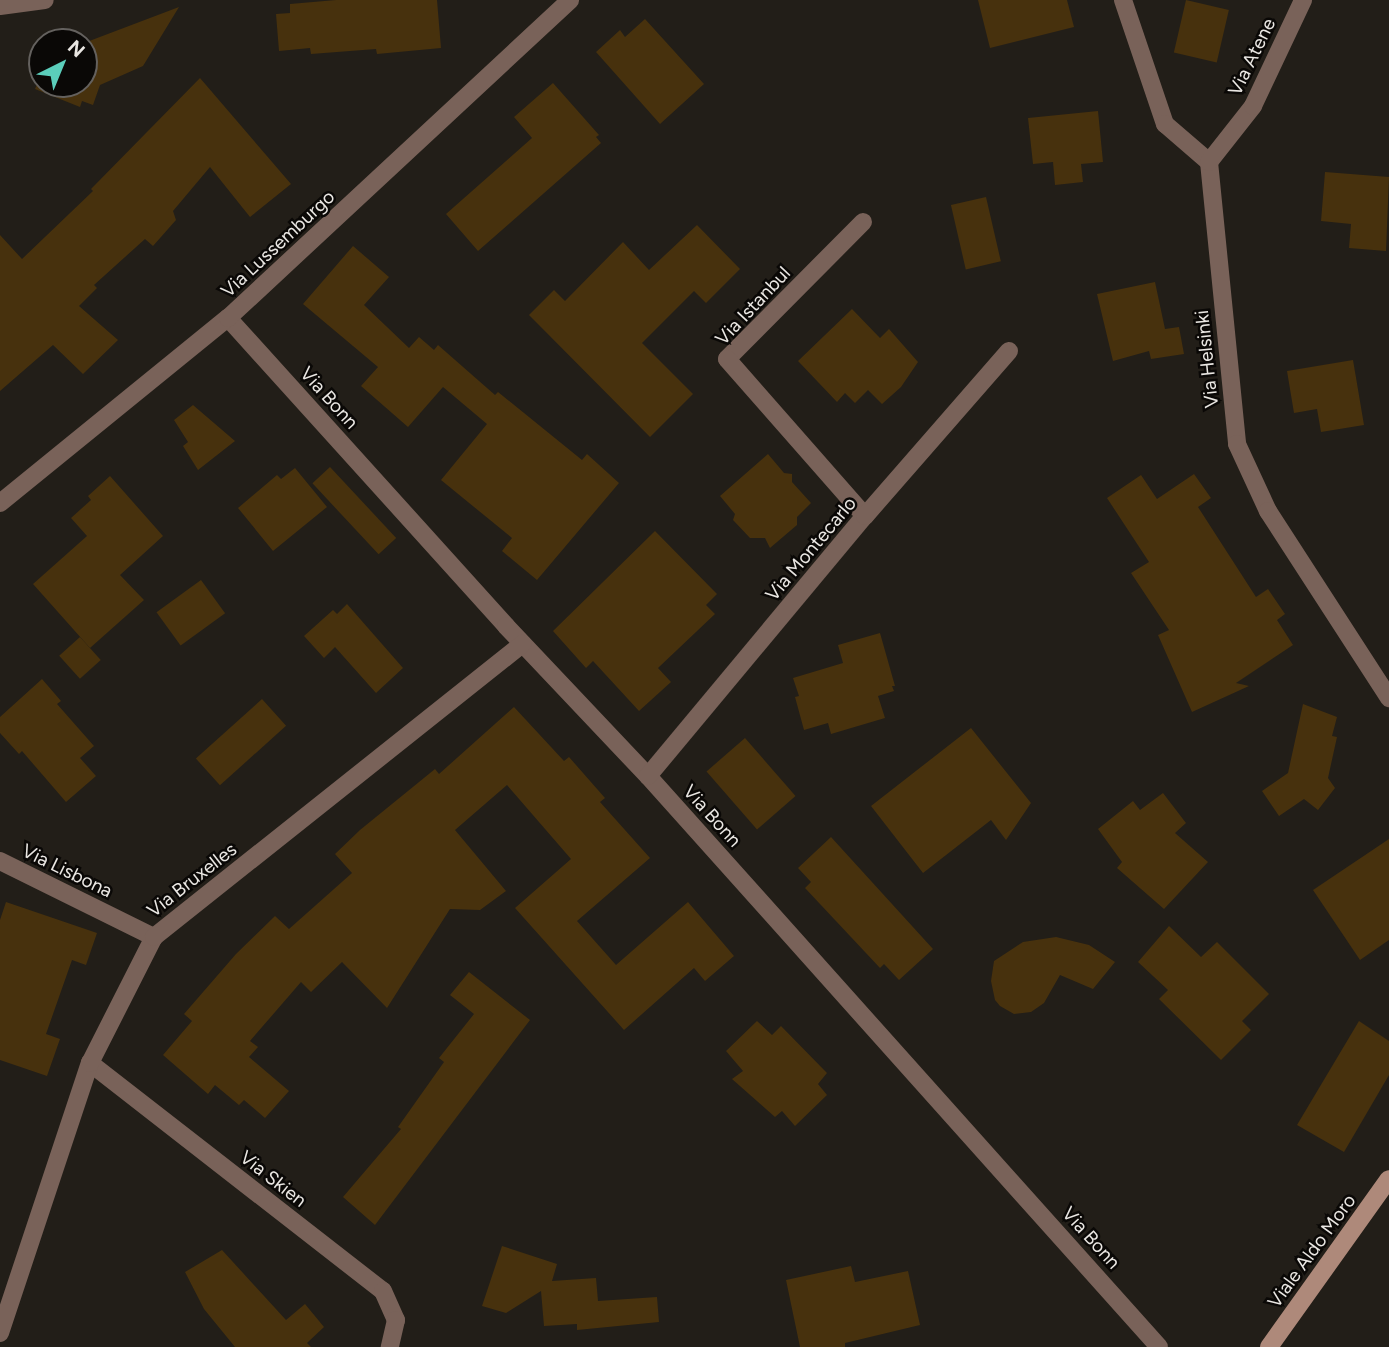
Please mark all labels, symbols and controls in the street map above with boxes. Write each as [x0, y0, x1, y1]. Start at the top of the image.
street label: Via Atene [1223, 15, 1281, 99]
north arrow [28, 28, 98, 98]
text: N [63, 35, 90, 62]
street label: Via Lussemburgo [216, 186, 340, 302]
street label: Via Istanbul [711, 262, 795, 350]
street label: Via Helsinki [1191, 309, 1223, 409]
street label: Via Bonn [295, 362, 363, 434]
street label: Via Montecarlo [761, 492, 861, 606]
street label: Via Bonn [678, 780, 746, 852]
street label: Via Bruxelles [143, 838, 241, 922]
street label: Via Lisbona [18, 839, 116, 903]
street label: Via Skien [235, 1146, 311, 1212]
street label: Viale Aldo Moro [1263, 1190, 1361, 1312]
street label: Via Bonn [1057, 1202, 1125, 1274]

